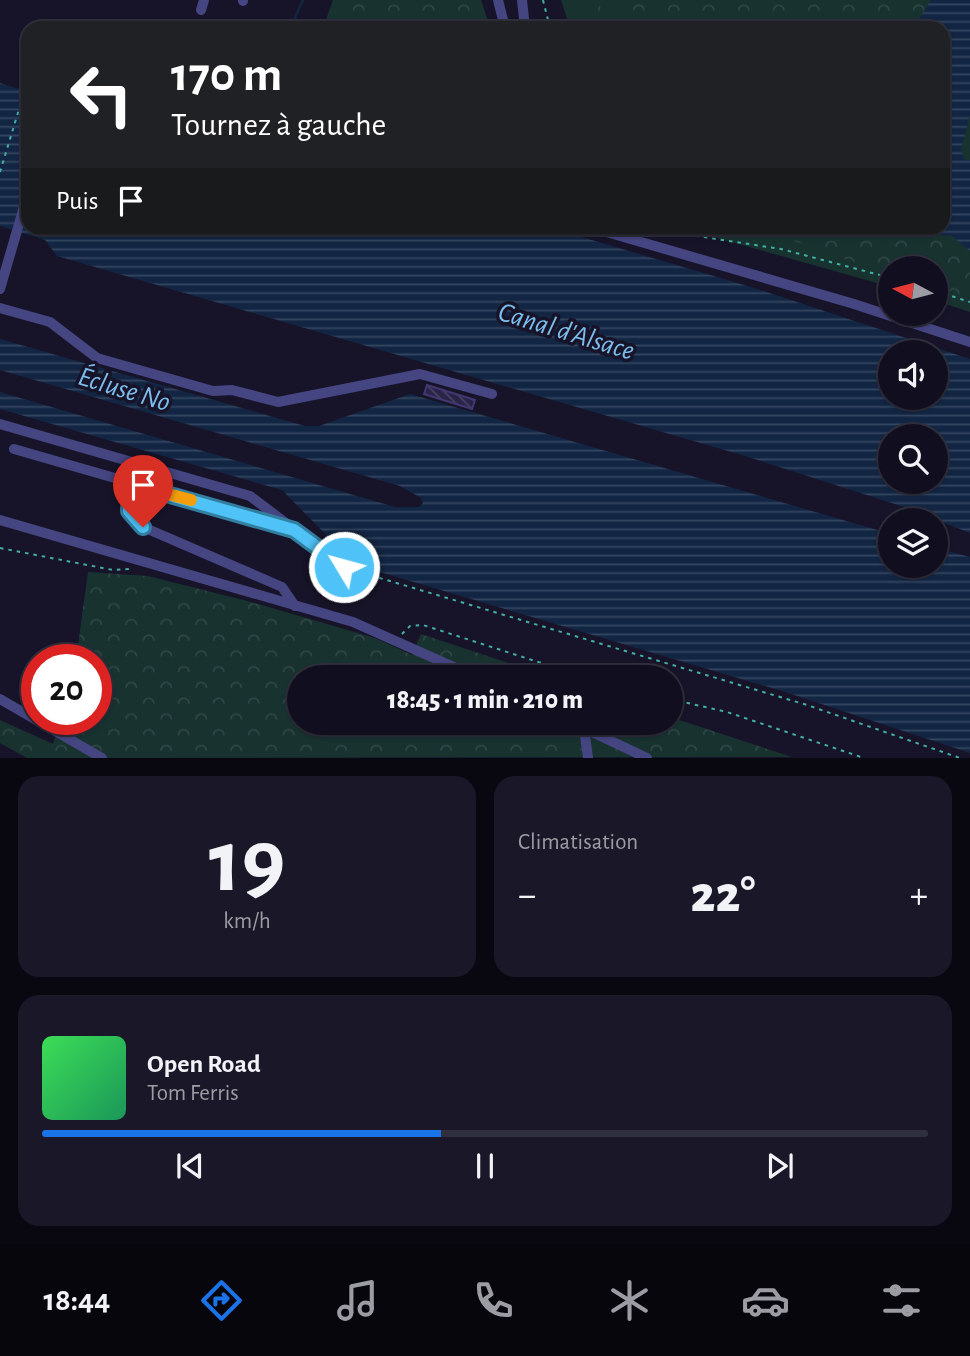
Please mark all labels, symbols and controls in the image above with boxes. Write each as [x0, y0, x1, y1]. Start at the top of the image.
icon: left [56, 49, 147, 140]
text: 170 m [171, 51, 282, 100]
text: Tournez à gauche [171, 109, 386, 141]
icon: arrive [112, 182, 150, 220]
text: Puis [56, 188, 98, 214]
north arrow [878, 256, 948, 326]
map controls [878, 256, 948, 578]
water label: Canal d'Alsace [495, 298, 637, 366]
button: sound [878, 340, 948, 410]
water label: Écluse No [75, 360, 174, 417]
button: search [878, 424, 948, 494]
pin [113, 455, 173, 527]
icon: arrive [124, 466, 162, 504]
button: layers [878, 508, 948, 578]
position arrow [307, 530, 381, 604]
speed limit sign: 20 [21, 644, 112, 735]
text: 18:45 · 1 min · 210 m [387, 687, 583, 713]
text: 19 [209, 817, 285, 908]
text: Climatisation [518, 831, 638, 854]
text: 22° [690, 869, 756, 921]
text: − [518, 877, 536, 915]
text: + [910, 877, 928, 915]
text: km/h [223, 910, 271, 933]
text: Open Road [147, 1051, 261, 1077]
text: Tom Ferris [147, 1082, 239, 1105]
icon: previous [171, 1147, 209, 1185]
icon: pause [466, 1147, 504, 1185]
icon: next [761, 1147, 799, 1185]
icon: directions [197, 1276, 246, 1325]
icon: music [333, 1276, 382, 1325]
icon: phone [469, 1276, 518, 1325]
icon: climate [605, 1276, 654, 1325]
icon: car [741, 1276, 790, 1325]
icon: filters [877, 1276, 926, 1325]
text: 18:44 [44, 1284, 110, 1316]

